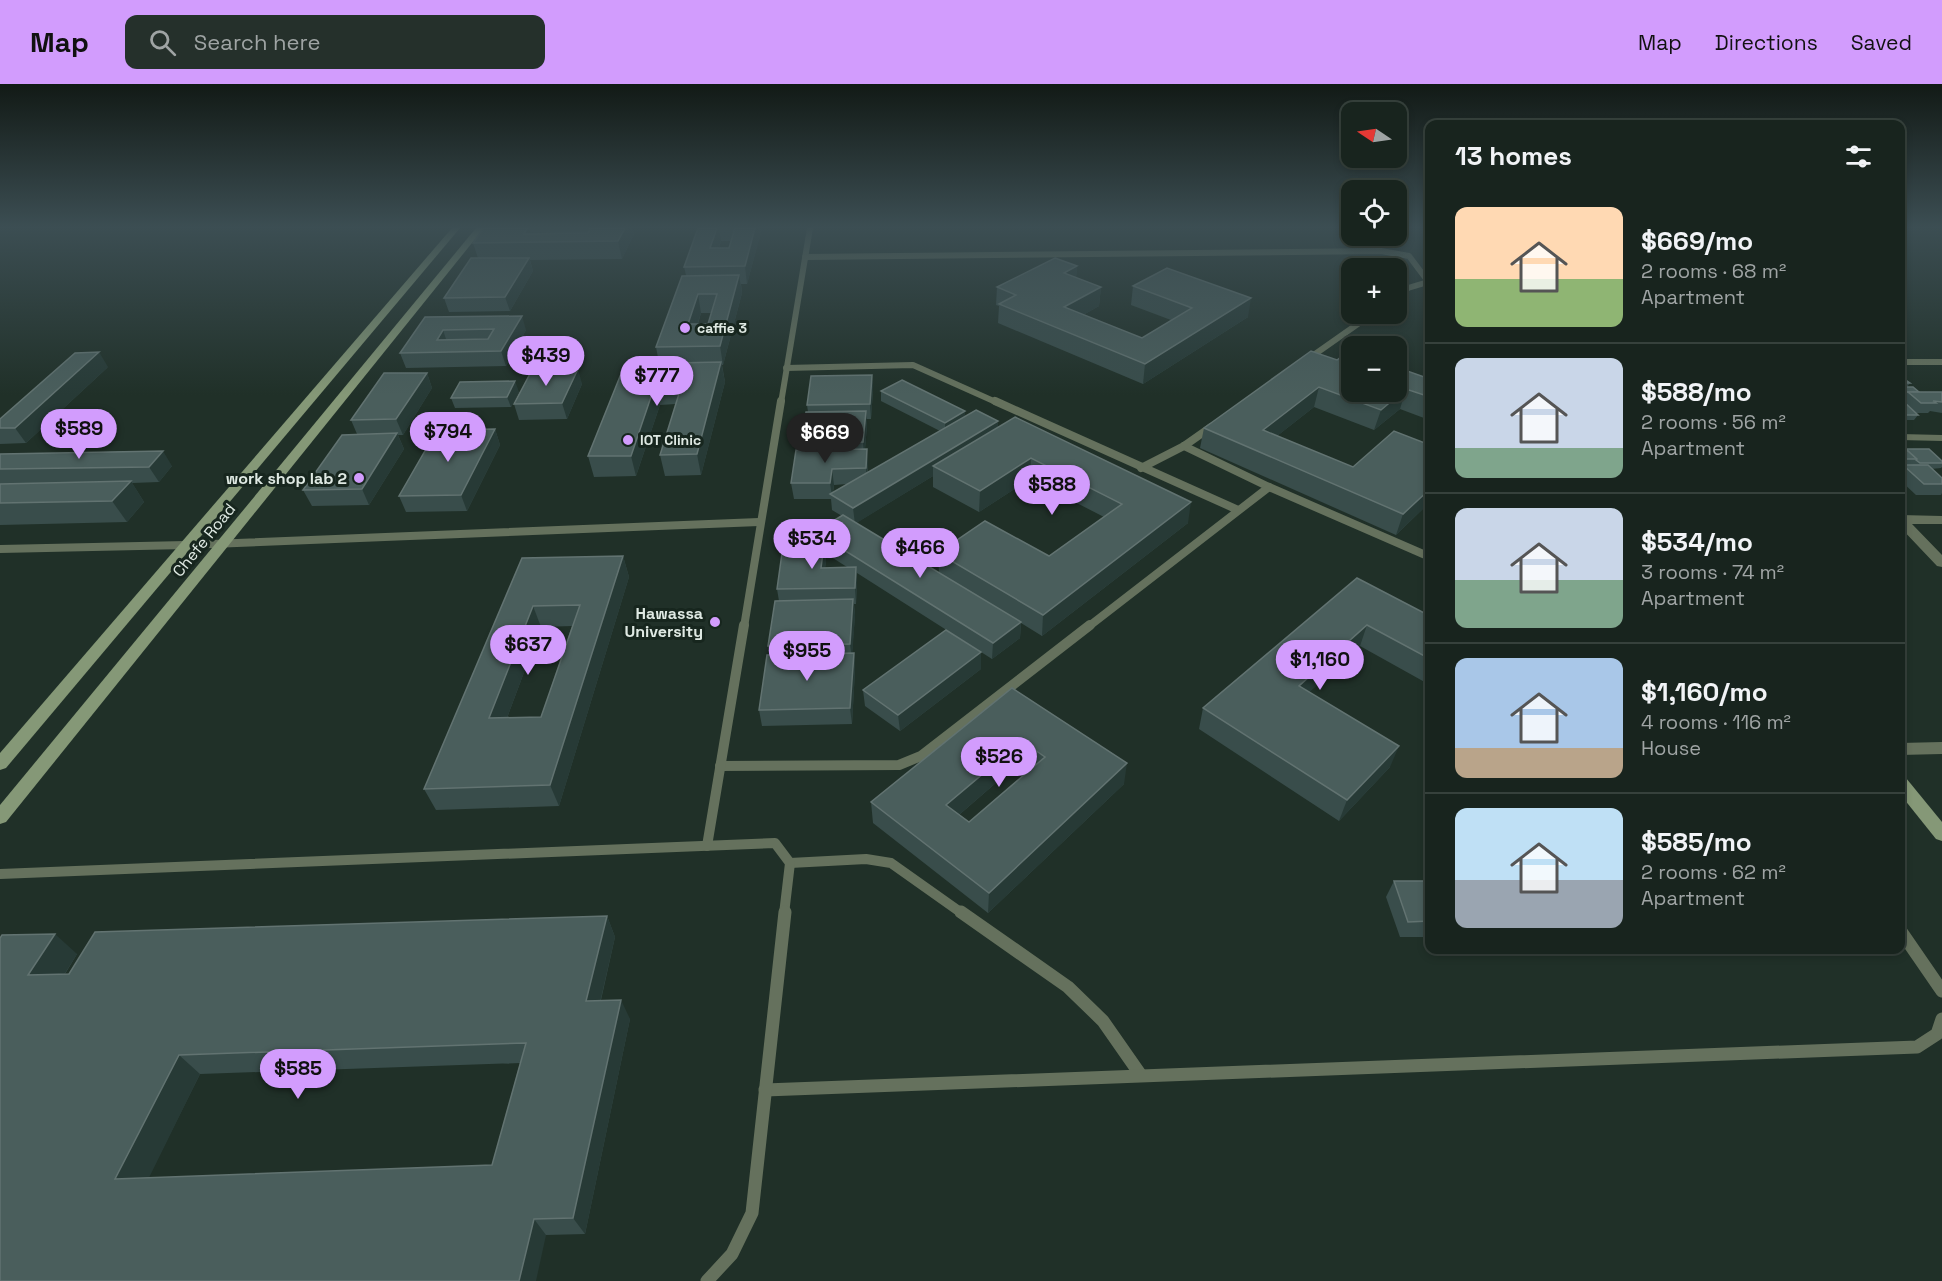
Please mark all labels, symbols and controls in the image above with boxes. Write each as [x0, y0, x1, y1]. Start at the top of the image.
search box [125, 15, 545, 69]
text: Map [30, 24, 89, 60]
icon: search [146, 26, 179, 59]
text: Search here [194, 28, 321, 56]
text: Map [1638, 29, 1682, 56]
text: Directions [1715, 29, 1818, 56]
text: Saved [1851, 29, 1912, 56]
north arrow [1341, 102, 1407, 168]
map controls [1341, 102, 1407, 402]
text: 13 homes [1455, 139, 1572, 173]
icon: filters [1842, 140, 1875, 173]
button: locate [1341, 180, 1407, 246]
text: $669/mo [1641, 224, 1753, 258]
icon: home [1503, 231, 1575, 303]
button: + [1341, 258, 1407, 324]
text: 2 rooms · 68 m² [1641, 258, 1786, 284]
text: Apartment [1641, 284, 1745, 310]
place label: caffie 3 [697, 319, 747, 337]
marker: caffie 3 [678, 321, 692, 335]
pin: $439 [510, 336, 582, 387]
button: − [1341, 336, 1407, 402]
text: $439 [521, 342, 571, 368]
pin: $777 [621, 356, 693, 407]
text: $777 [634, 362, 680, 388]
text: $588/mo [1641, 375, 1752, 409]
icon: home [1503, 382, 1575, 454]
pin: $589 [43, 409, 115, 460]
text: 2 rooms · 56 m² [1641, 409, 1786, 435]
pin: $794 [412, 412, 484, 463]
pin: $669 [789, 413, 861, 464]
text: $589 [55, 415, 103, 441]
text: $794 [424, 418, 472, 444]
text: $669 [800, 419, 850, 445]
place label: IOT Clinic [640, 431, 701, 449]
marker: IOT Clinic [621, 433, 635, 447]
text: Apartment [1641, 435, 1745, 461]
pin: $588 [1016, 465, 1088, 516]
place label: work shop lab 2 [226, 468, 347, 489]
marker: work shop lab 2 [352, 471, 366, 485]
text: $588 [1028, 471, 1076, 497]
street label: Chefe Road [168, 499, 240, 581]
pin: $534 [776, 519, 848, 570]
text: $534 [788, 525, 837, 551]
text: $534/mo [1641, 525, 1753, 559]
pin: $466 [884, 528, 956, 579]
icon: home [1503, 532, 1575, 604]
text: $466 [895, 534, 945, 560]
text: 3 rooms · 74 m² [1641, 559, 1784, 585]
text: Apartment [1641, 585, 1745, 611]
place label: Hawassa University [624, 603, 703, 642]
marker: Hawassa University [708, 615, 722, 629]
pin: $637 [492, 625, 564, 676]
text: $637 [504, 631, 552, 657]
pin: $955 [771, 631, 843, 682]
text: $955 [783, 637, 831, 663]
pin: $1,160 [1271, 640, 1369, 691]
text: $1,160 [1290, 646, 1350, 672]
text: $1,160/mo [1641, 675, 1768, 709]
icon: home [1503, 682, 1575, 754]
text: 4 rooms · 116 m² [1641, 709, 1791, 735]
text: House [1641, 735, 1701, 761]
pin: $526 [963, 737, 1035, 788]
text: $526 [975, 743, 1023, 769]
text: $585/mo [1641, 825, 1752, 859]
icon: home [1503, 832, 1575, 904]
text: 2 rooms · 62 m² [1641, 859, 1786, 885]
text: Apartment [1641, 885, 1745, 911]
pin: $585 [262, 1049, 334, 1100]
text: $585 [274, 1055, 322, 1081]

